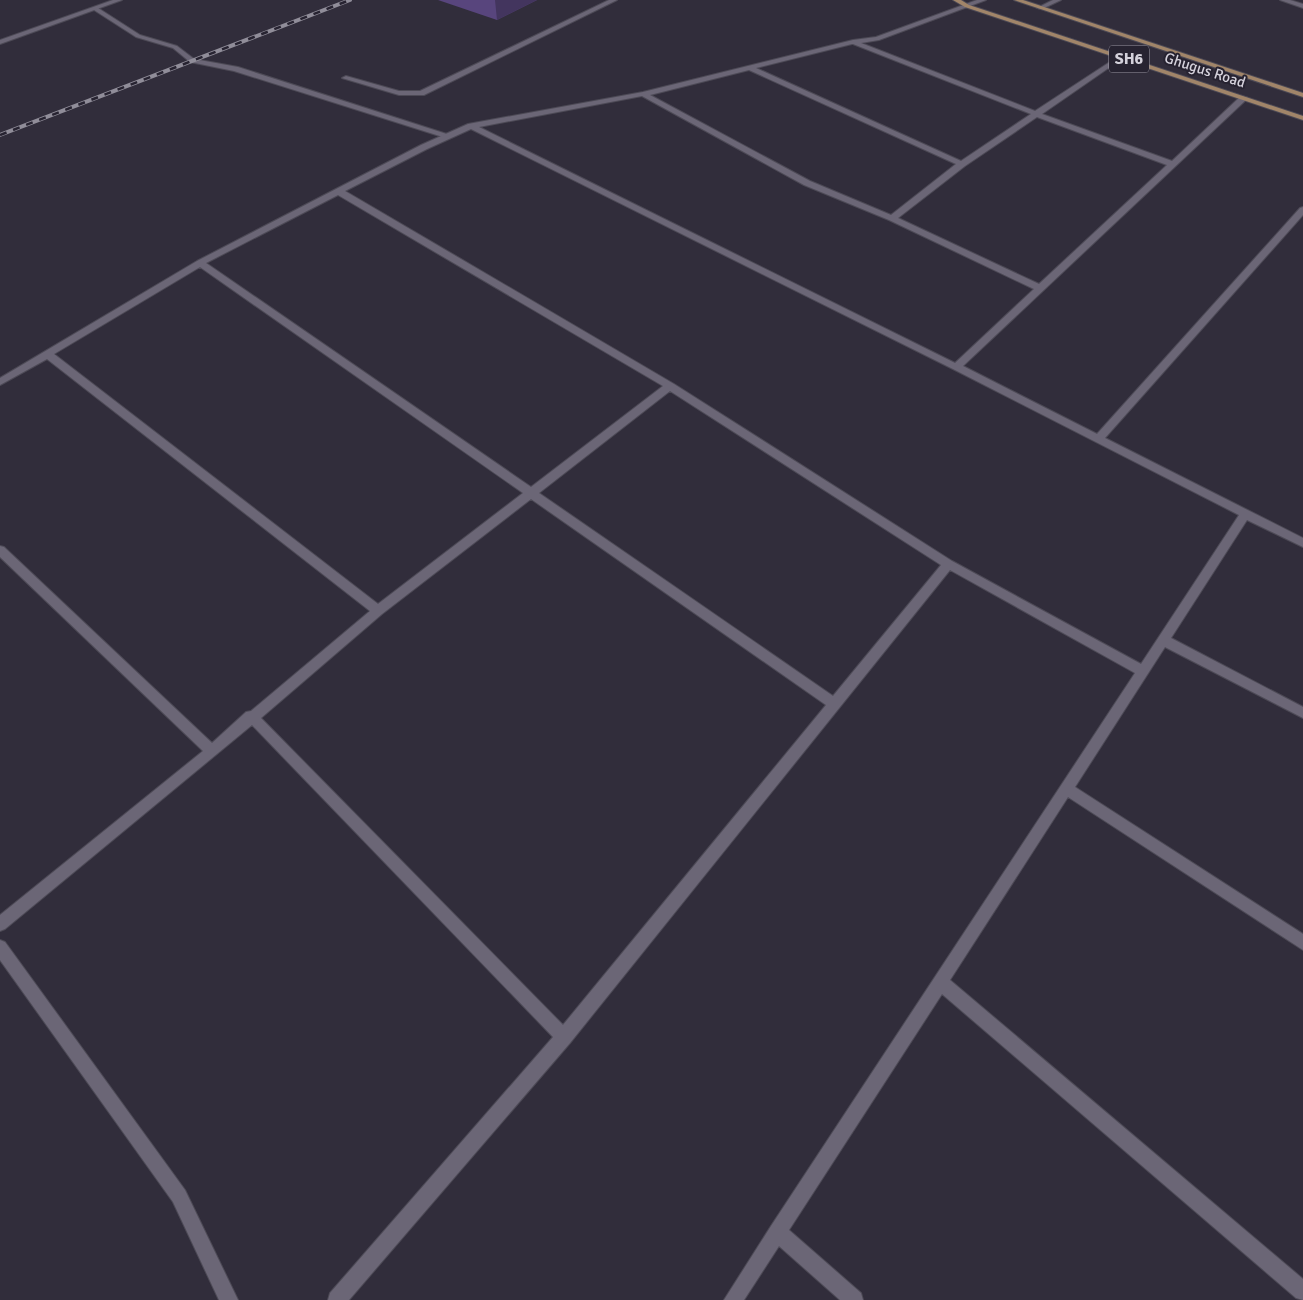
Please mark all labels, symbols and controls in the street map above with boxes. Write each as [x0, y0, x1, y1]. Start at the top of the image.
road number: SH6 [1109, 46, 1149, 72]
street label: Ghugus Road [1162, 48, 1248, 92]

